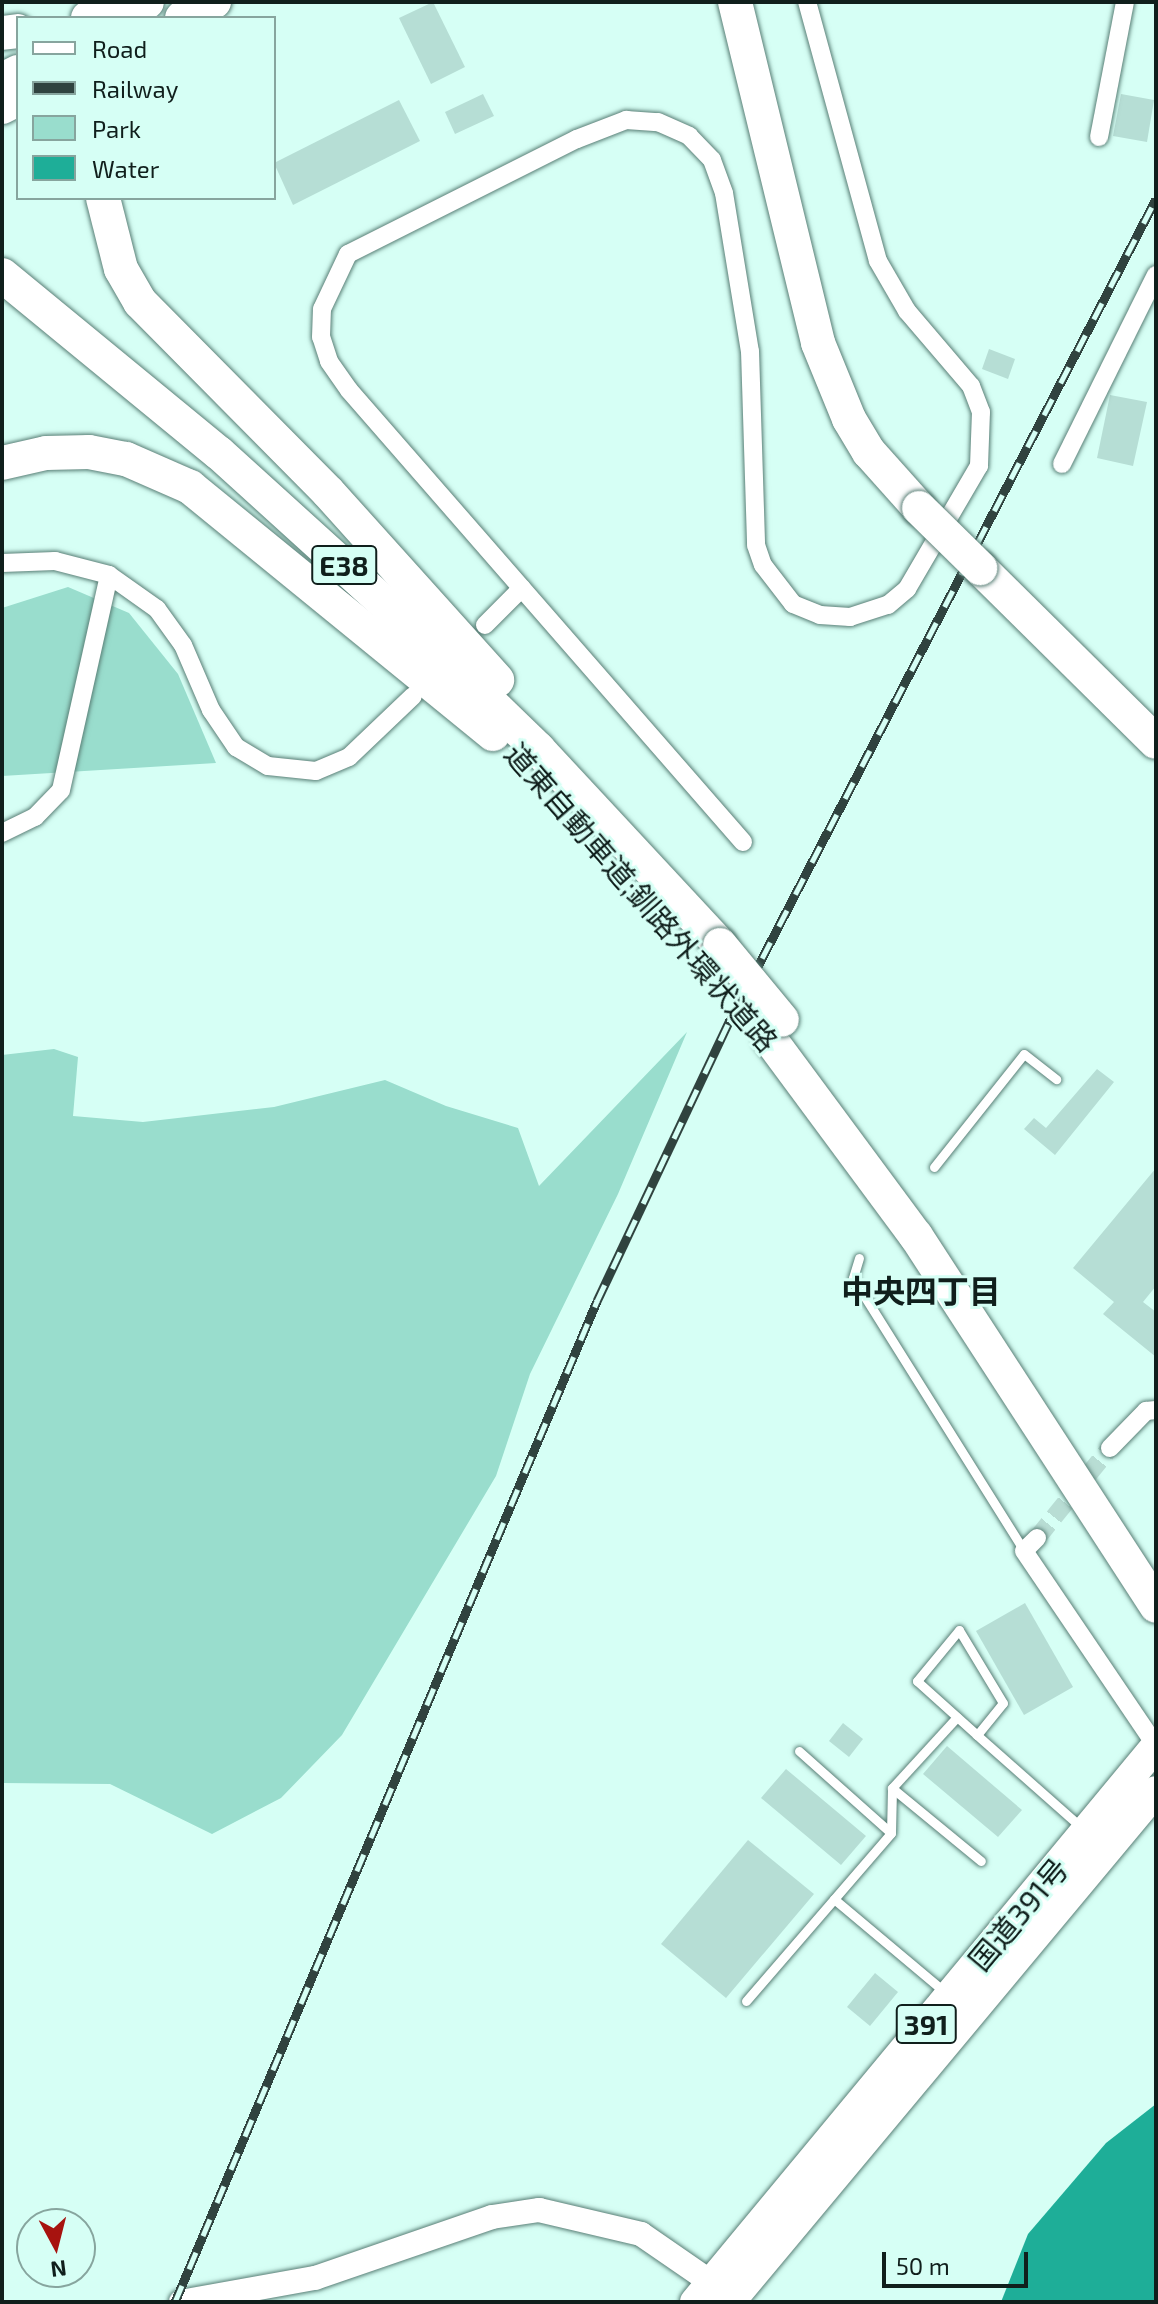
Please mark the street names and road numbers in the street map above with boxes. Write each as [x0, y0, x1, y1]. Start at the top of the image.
road number: E38 [310, 541, 378, 589]
street label: 道東自動車道;釧路外環状道路 [498, 735, 786, 1059]
street label: 国道391号 [961, 1850, 1075, 1978]
road number: 391 [894, 2000, 958, 2048]

